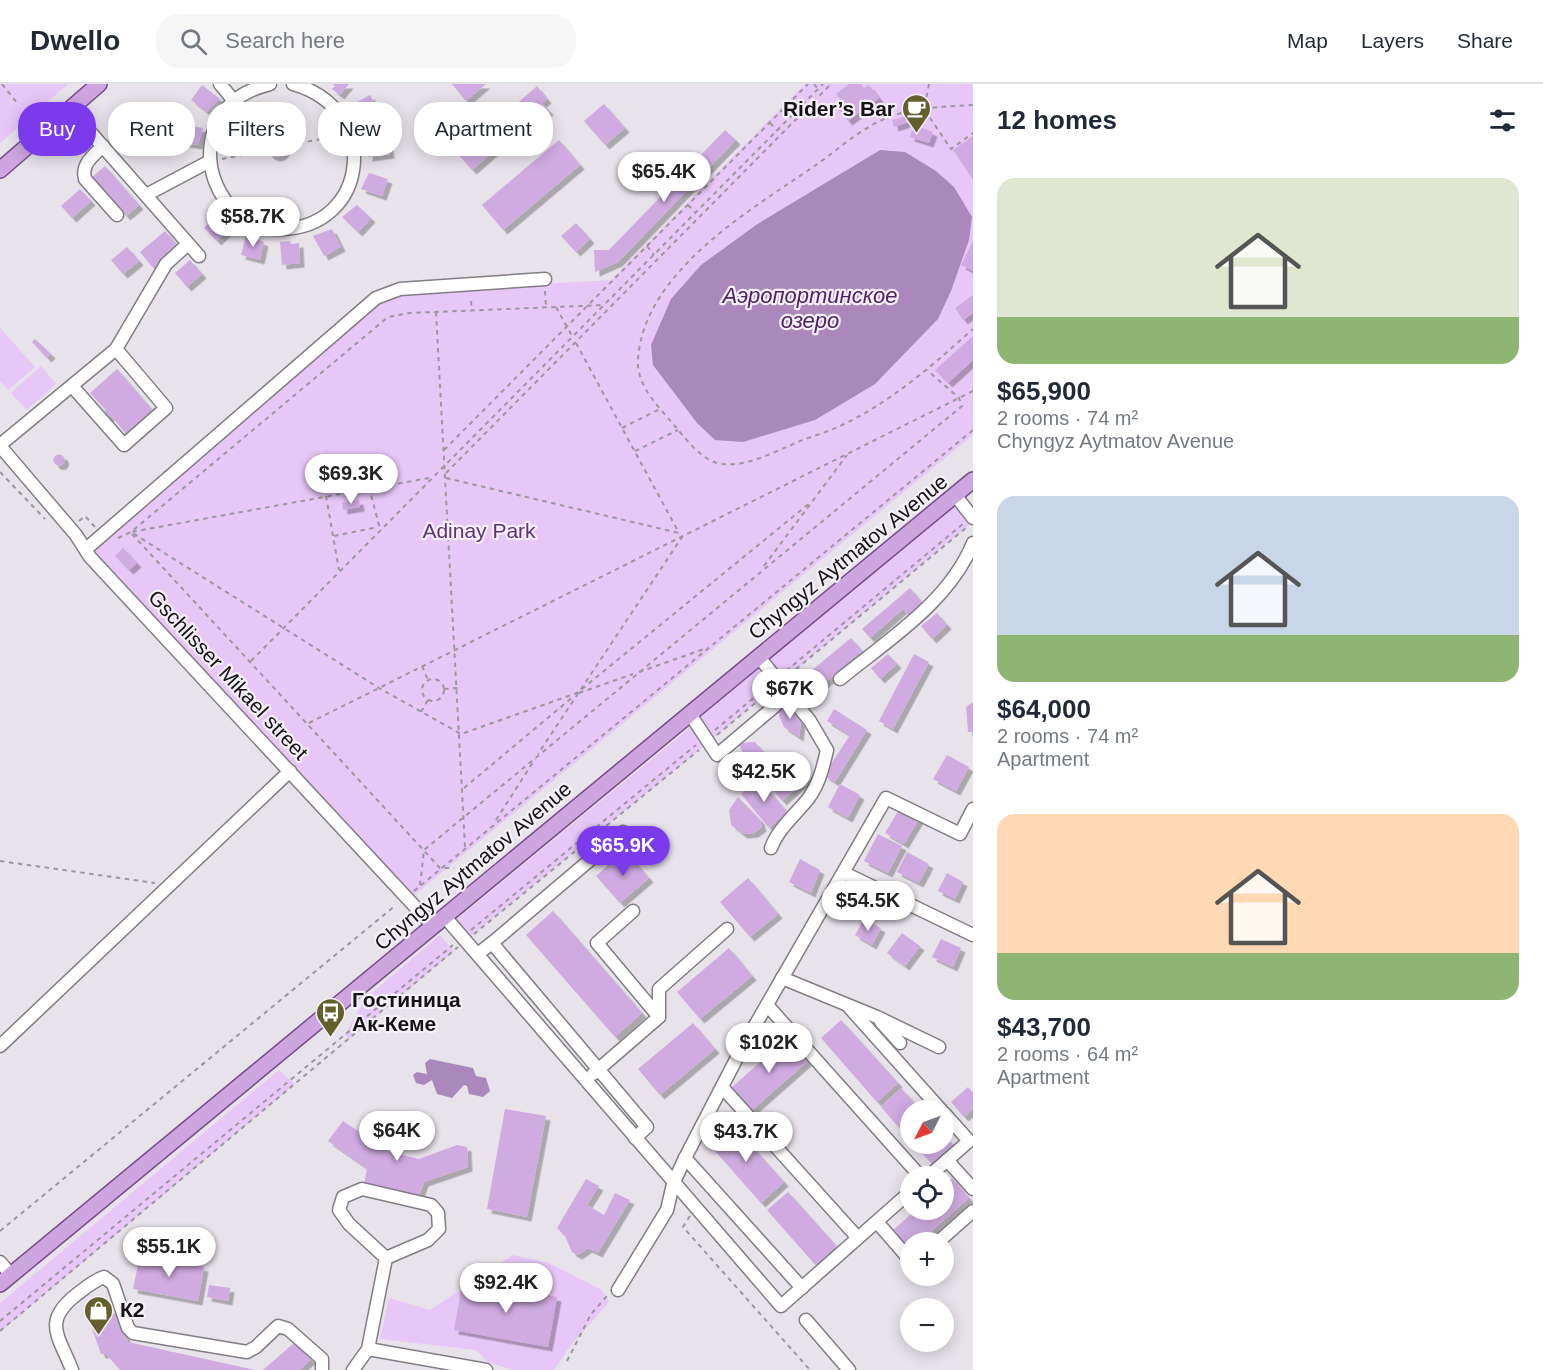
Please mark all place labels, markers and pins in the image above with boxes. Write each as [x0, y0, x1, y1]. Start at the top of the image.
cafe icon: Rider’s Bar [900, 93, 932, 135]
place label: Rider’s Bar [783, 97, 895, 120]
pin: $65.4K [615, 152, 713, 203]
pin: $58.7K [204, 197, 302, 248]
pin: $69.3K [302, 454, 400, 505]
pin: $67K [754, 669, 826, 720]
pin: $42.5K [715, 752, 813, 803]
pin: $65.9K [574, 826, 672, 877]
pin: $54.5K [819, 881, 917, 932]
place label: Гостиница Ак-Кеме [352, 988, 461, 1035]
bus stop icon: Гостиница Ак-Кеме [315, 996, 347, 1038]
pin: $102K [727, 1023, 811, 1074]
pin: $64K [361, 1111, 433, 1162]
pin: $43.7K [697, 1112, 795, 1163]
pin: $55.1K [120, 1227, 218, 1278]
pin: $92.4K [457, 1263, 555, 1314]
shop icon: К2 [83, 1294, 115, 1336]
place label: К2 [120, 1298, 145, 1321]

